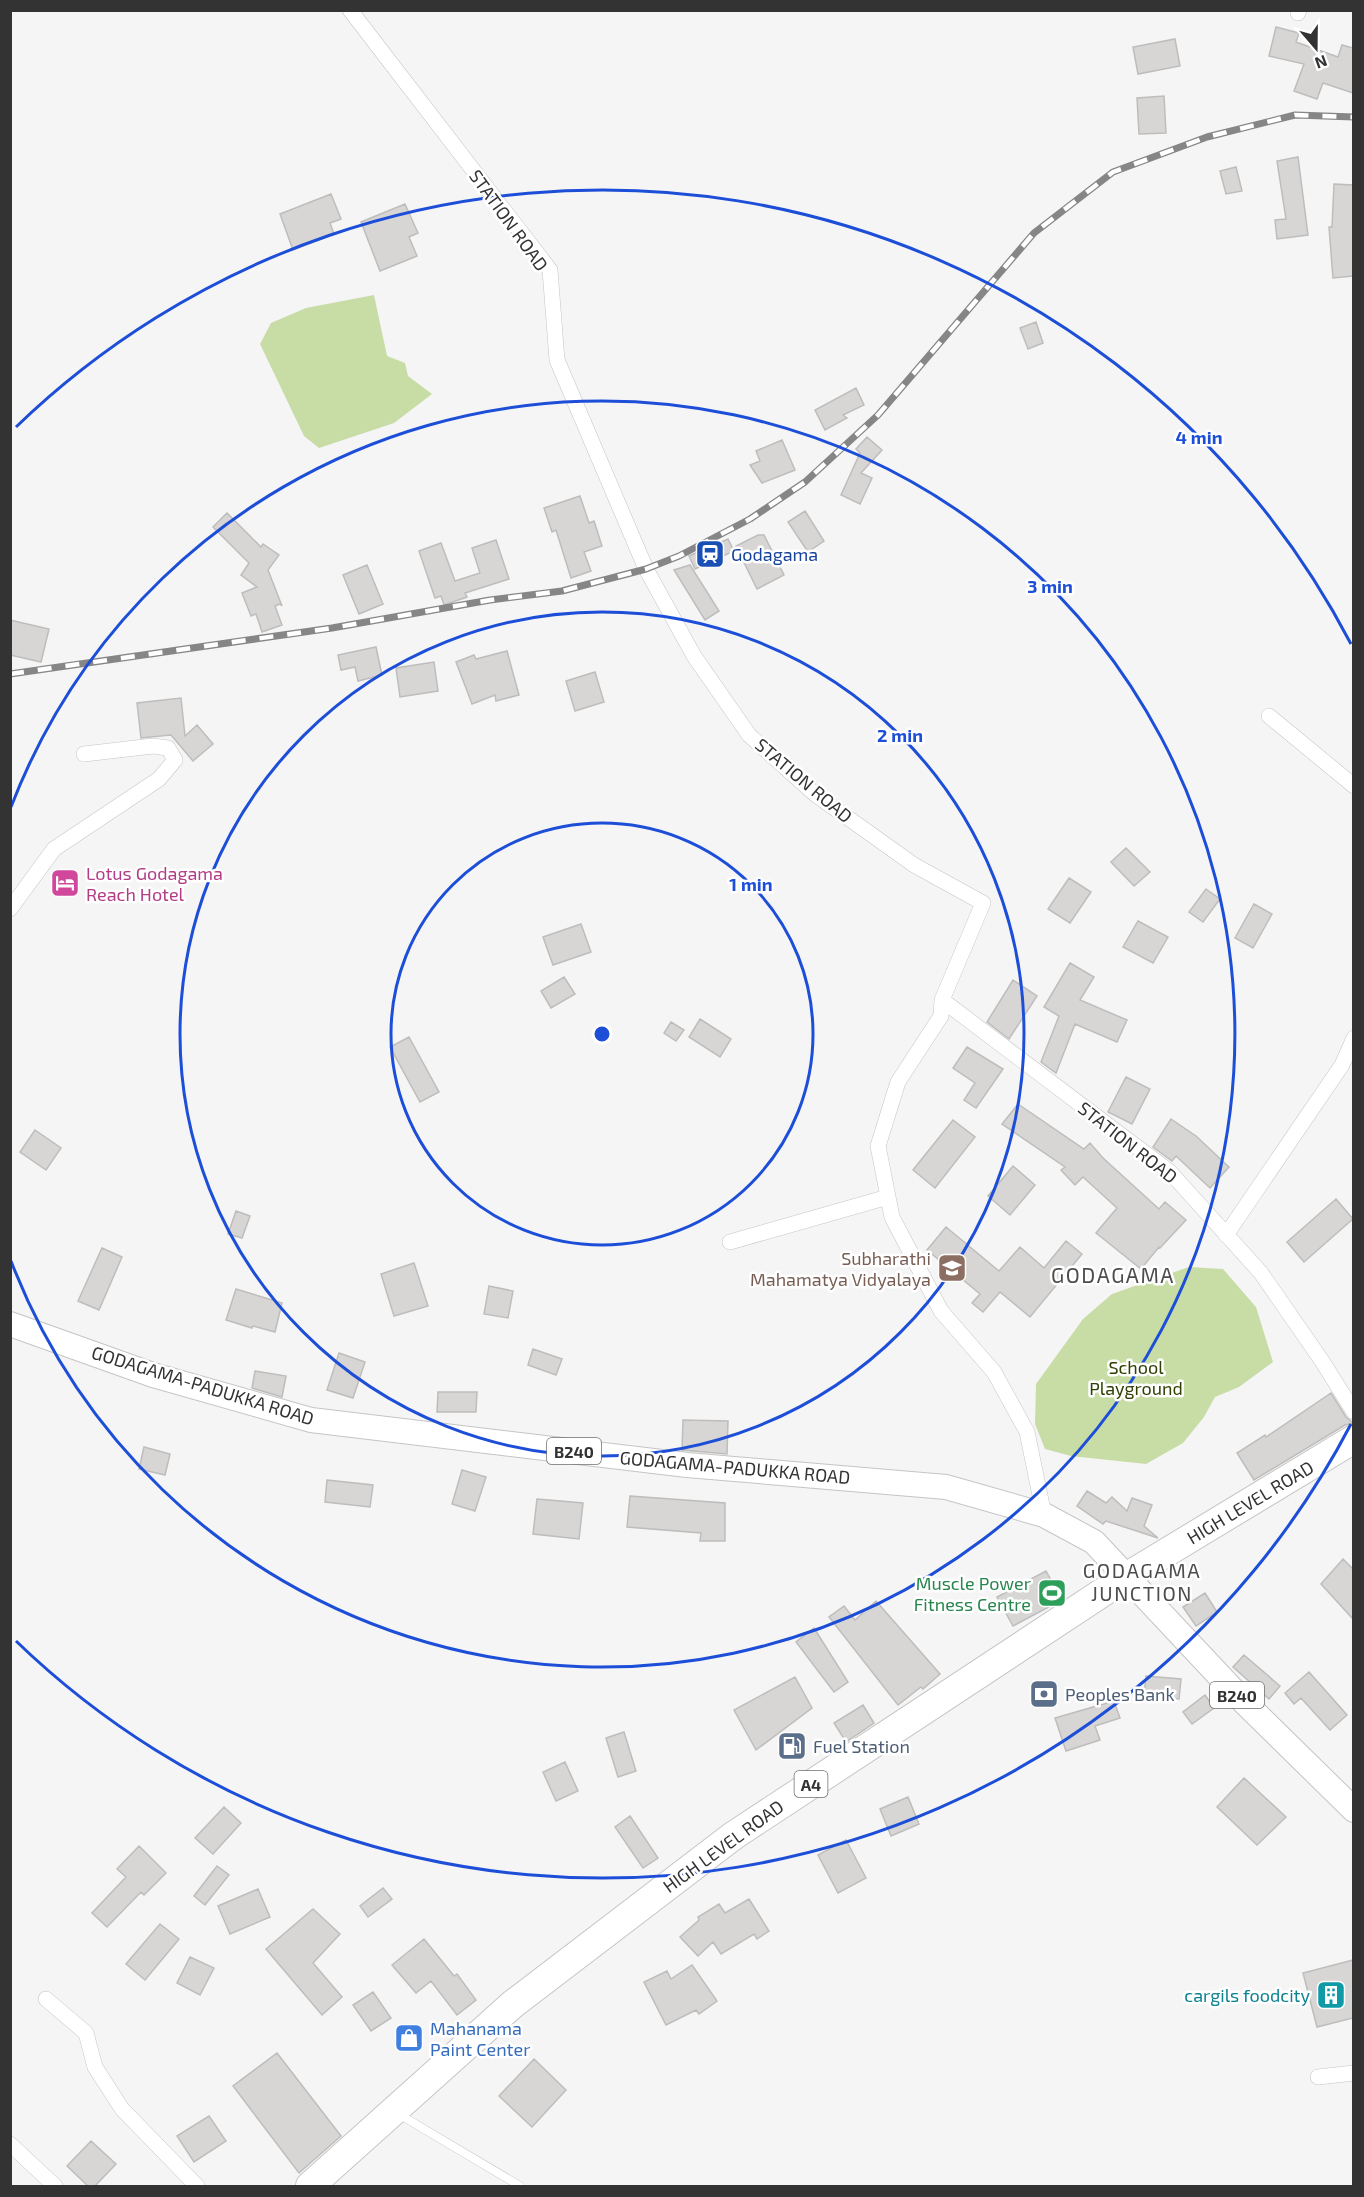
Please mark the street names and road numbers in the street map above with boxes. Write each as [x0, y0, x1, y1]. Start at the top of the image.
street label: STATION ROAD [465, 165, 553, 275]
street label: STATION ROAD [751, 733, 857, 827]
street label: STATION ROAD [1074, 1096, 1182, 1188]
street label: GODAGAMA-PADUKKA ROAD [89, 1341, 317, 1429]
road number: B240 [547, 1438, 601, 1464]
street label: GODAGAMA-PADUKKA ROAD [619, 1446, 851, 1488]
street label: HIGH LEVEL ROAD [1183, 1456, 1317, 1548]
road number: B240 [1210, 1682, 1264, 1708]
road number: A4 [794, 1771, 828, 1797]
street label: HIGH LEVEL ROAD [658, 1795, 788, 1897]

